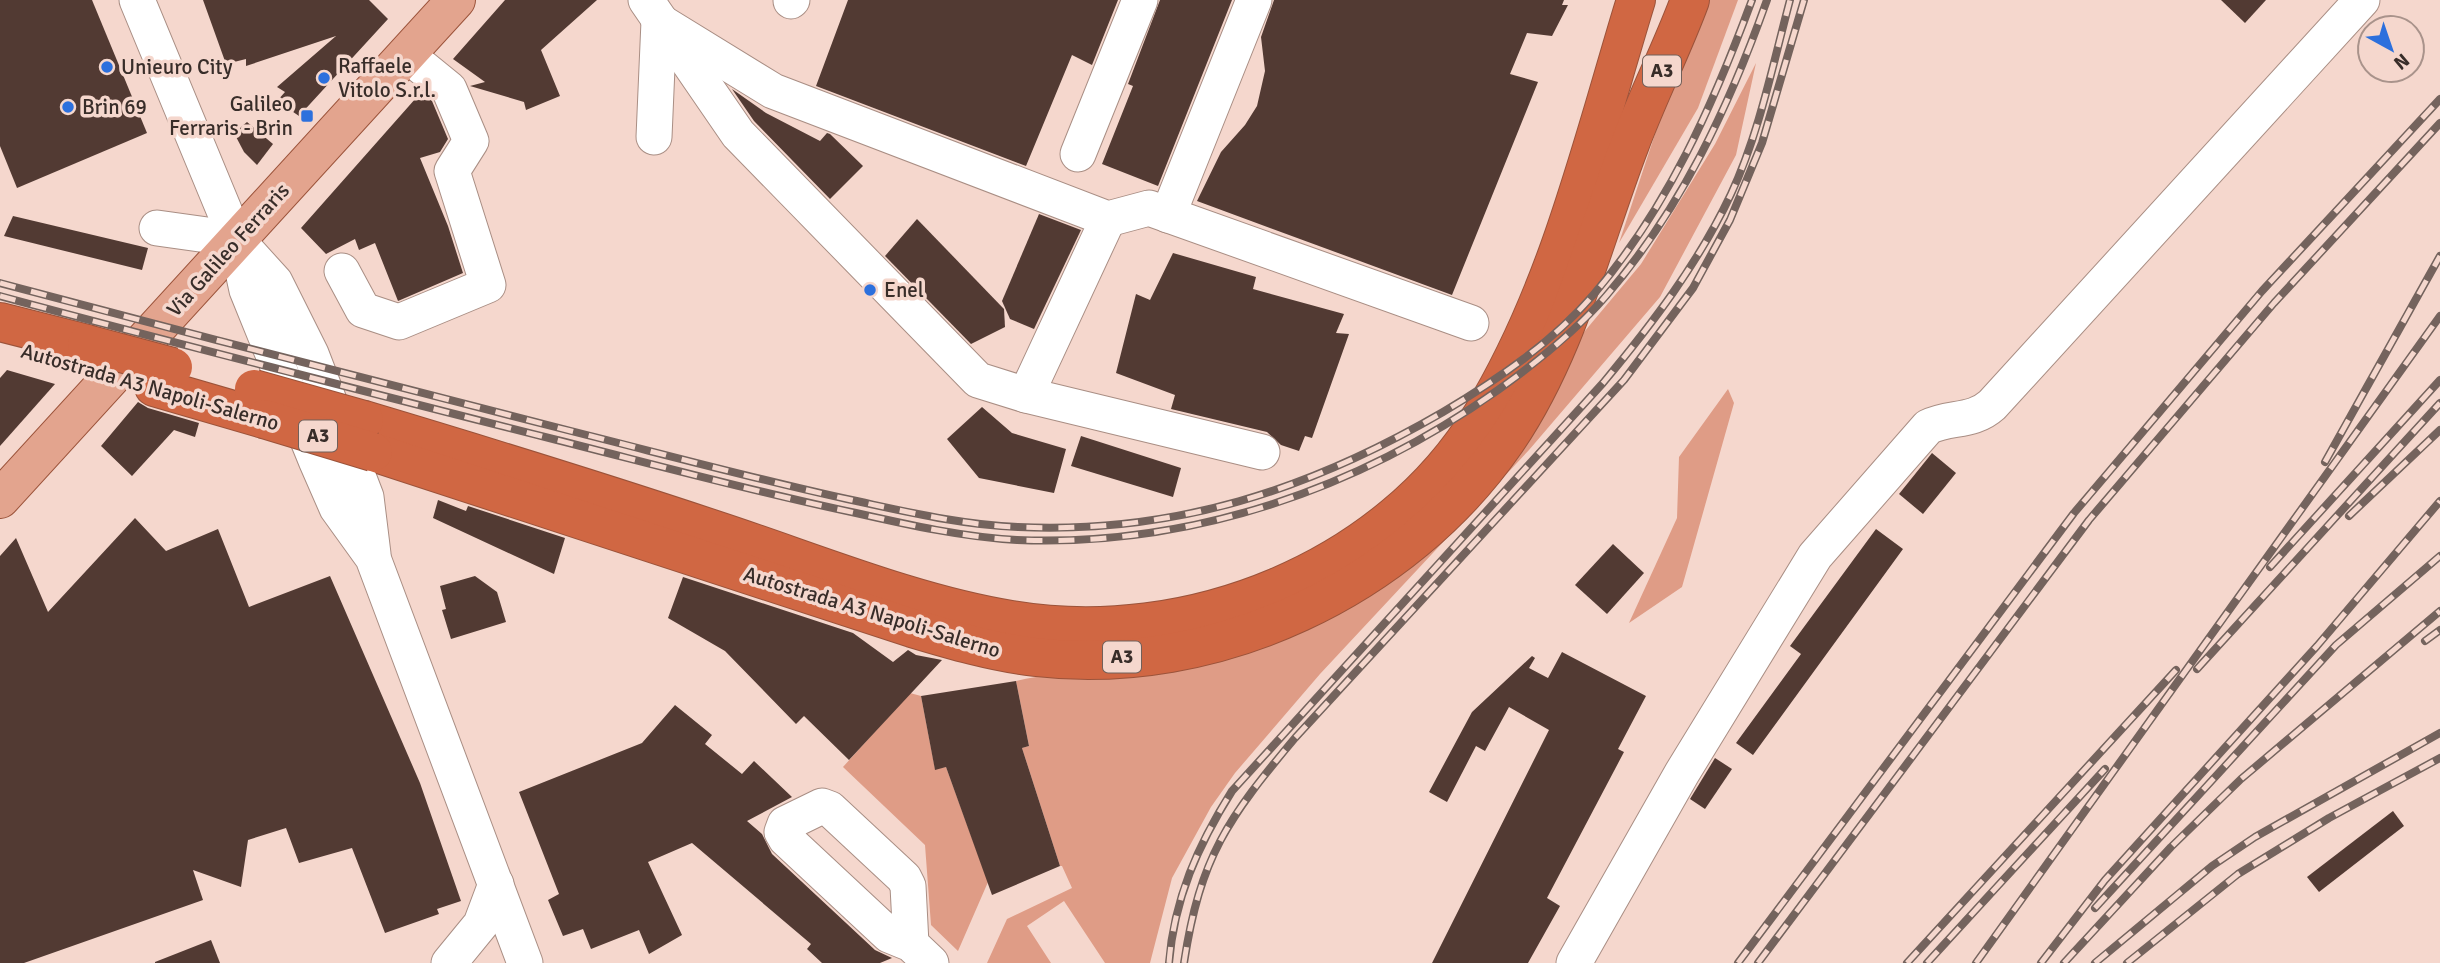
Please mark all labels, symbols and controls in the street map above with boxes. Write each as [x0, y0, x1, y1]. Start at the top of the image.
north arrow [2356, 14, 2426, 84]
text: N [2389, 48, 2414, 75]
place label: Raffaele Vitolo S.r.l. [338, 53, 436, 103]
place label: Unieuro City [121, 54, 233, 80]
road number: A3 [1643, 55, 1681, 86]
marker: Unieuro City [99, 59, 115, 75]
marker: Raffaele Vitolo S.r.l. [316, 70, 332, 86]
place label: Galileo Ferraris - Brin [169, 91, 293, 141]
place label: Brin 69 [82, 94, 147, 120]
marker: Brin 69 [60, 99, 76, 115]
marker: Galileo Ferraris - Brin [299, 108, 315, 124]
street label: Via Galileo Ferraris [161, 178, 295, 322]
place label: Enel [884, 277, 924, 303]
marker: Enel [862, 282, 878, 298]
street label: Autostrada A3 Napoli-Salerno [18, 338, 282, 436]
road number: A3 [299, 420, 337, 452]
street label: Autostrada A3 Napoli-Salerno [741, 561, 1003, 663]
road number: A3 [1103, 642, 1141, 672]

